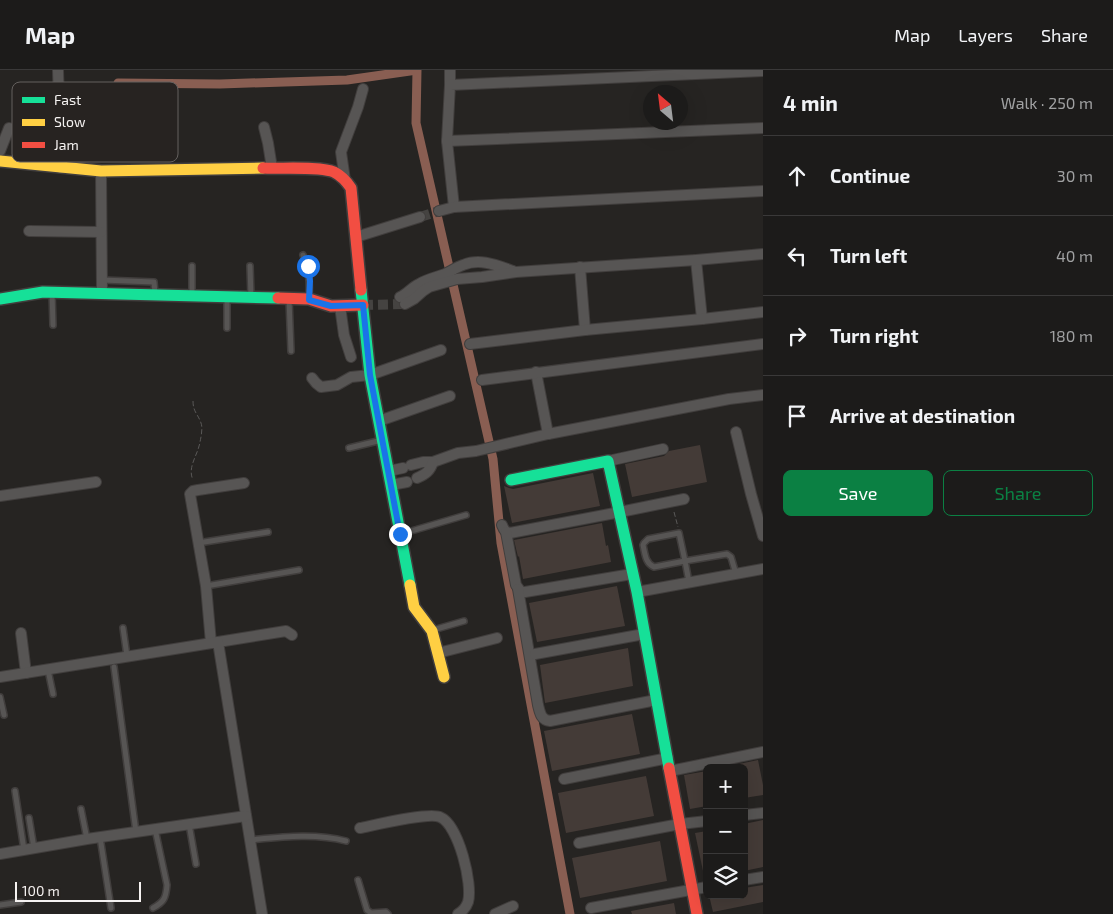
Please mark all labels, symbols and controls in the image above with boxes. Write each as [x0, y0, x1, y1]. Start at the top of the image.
text: Map [25, 20, 75, 49]
text: Map [894, 24, 930, 46]
text: Layers [958, 24, 1013, 46]
text: Share [1041, 24, 1088, 46]
legend [12, 82, 178, 162]
north arrow [643, 85, 688, 130]
text: 4 min [783, 90, 838, 115]
text: Fast [54, 91, 81, 108]
text: Walk · 250 m [1001, 93, 1093, 112]
text: Slow [54, 113, 86, 130]
text: Jam [54, 136, 79, 153]
icon: ahead [783, 162, 811, 190]
text: Continue [830, 164, 910, 187]
text: 30 m [1057, 166, 1093, 185]
icon: left [783, 242, 811, 270]
text: Turn left [830, 244, 907, 267]
text: 40 m [1056, 246, 1093, 265]
route start [297, 255, 320, 278]
icon: right [783, 322, 811, 350]
text: Turn right [830, 324, 918, 347]
text: 180 m [1050, 326, 1093, 345]
icon: arrive [783, 402, 811, 430]
text: Arrive at destination [830, 404, 1015, 427]
button: Save [783, 470, 933, 516]
button: Share [943, 470, 1093, 516]
route end [389, 523, 412, 546]
map controls [703, 764, 748, 899]
button: + [703, 764, 748, 809]
button: − [703, 809, 748, 854]
button: layers [703, 854, 748, 899]
scale bar [15, 879, 141, 902]
text: 100 m [22, 882, 60, 899]

